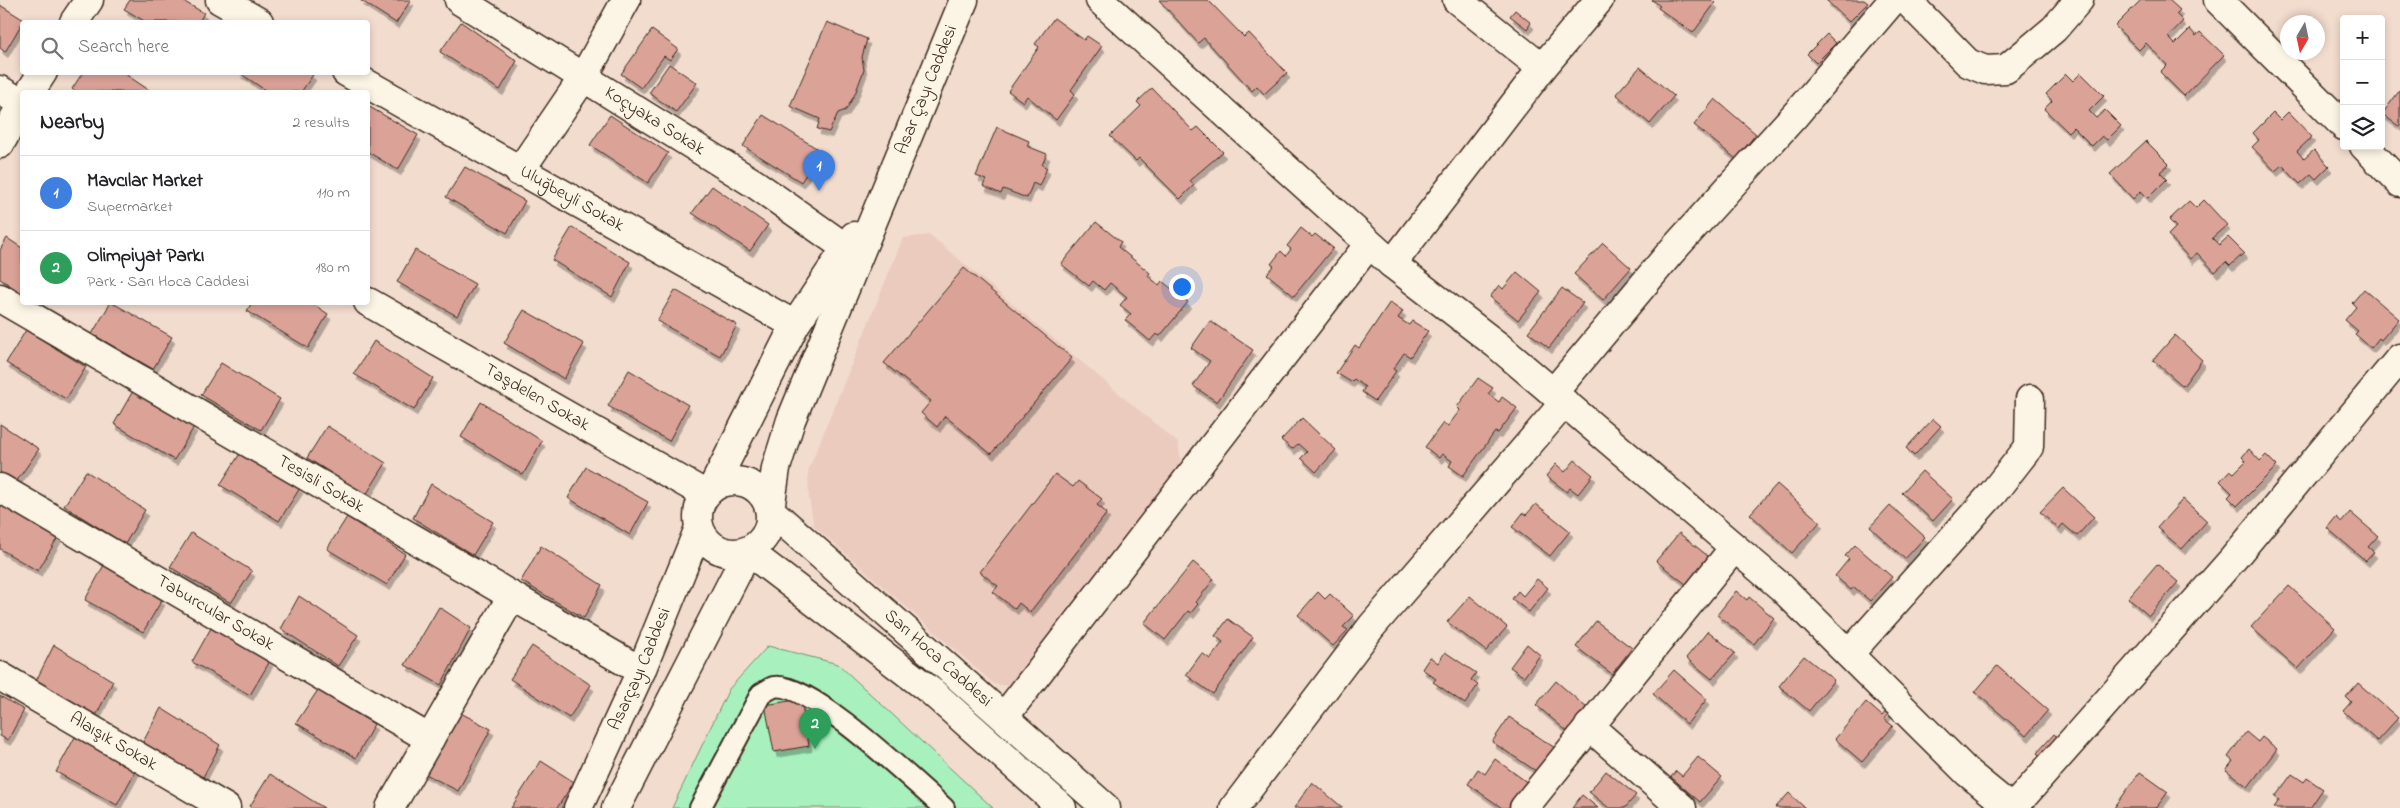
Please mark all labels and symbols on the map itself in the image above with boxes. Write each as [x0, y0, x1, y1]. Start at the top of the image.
north arrow [2280, 15, 2325, 60]
street label: Asar Çayı Caddesi [889, 21, 965, 159]
street label: Koçyaka Sokak [599, 80, 710, 163]
pin: 1 [803, 150, 835, 191]
street label: Uluğbeyli Sokak [515, 159, 629, 239]
your location [1169, 274, 1195, 300]
street label: Taşdelen Sokak [479, 358, 594, 439]
street label: Tesisli Sokak [272, 449, 369, 520]
street label: Taburcular Sokak [151, 569, 279, 658]
street label: Sarı Hoca Caddesi [878, 603, 998, 714]
street label: Asarçayı Caddesi [602, 604, 678, 735]
street label: Alaışık Sokak [64, 706, 162, 778]
pin: 2 [799, 708, 831, 749]

